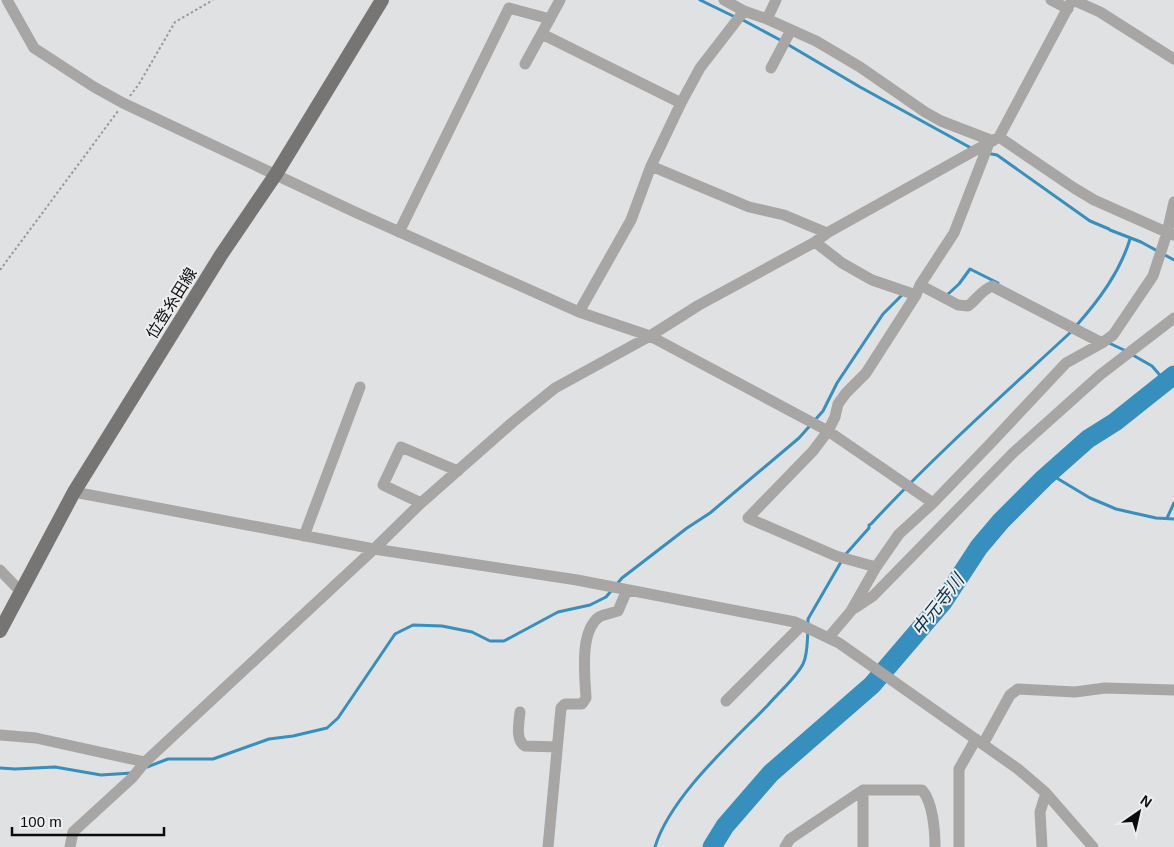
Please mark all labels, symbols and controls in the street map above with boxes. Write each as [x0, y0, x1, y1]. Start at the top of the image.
street label: 位登糸田線 [143, 265, 200, 342]
water label: 中元寺川 [908, 569, 969, 640]
north arrow [1114, 787, 1164, 837]
text: N [1138, 792, 1155, 811]
scale bar [12, 804, 165, 836]
text: 100 m [20, 813, 62, 830]

